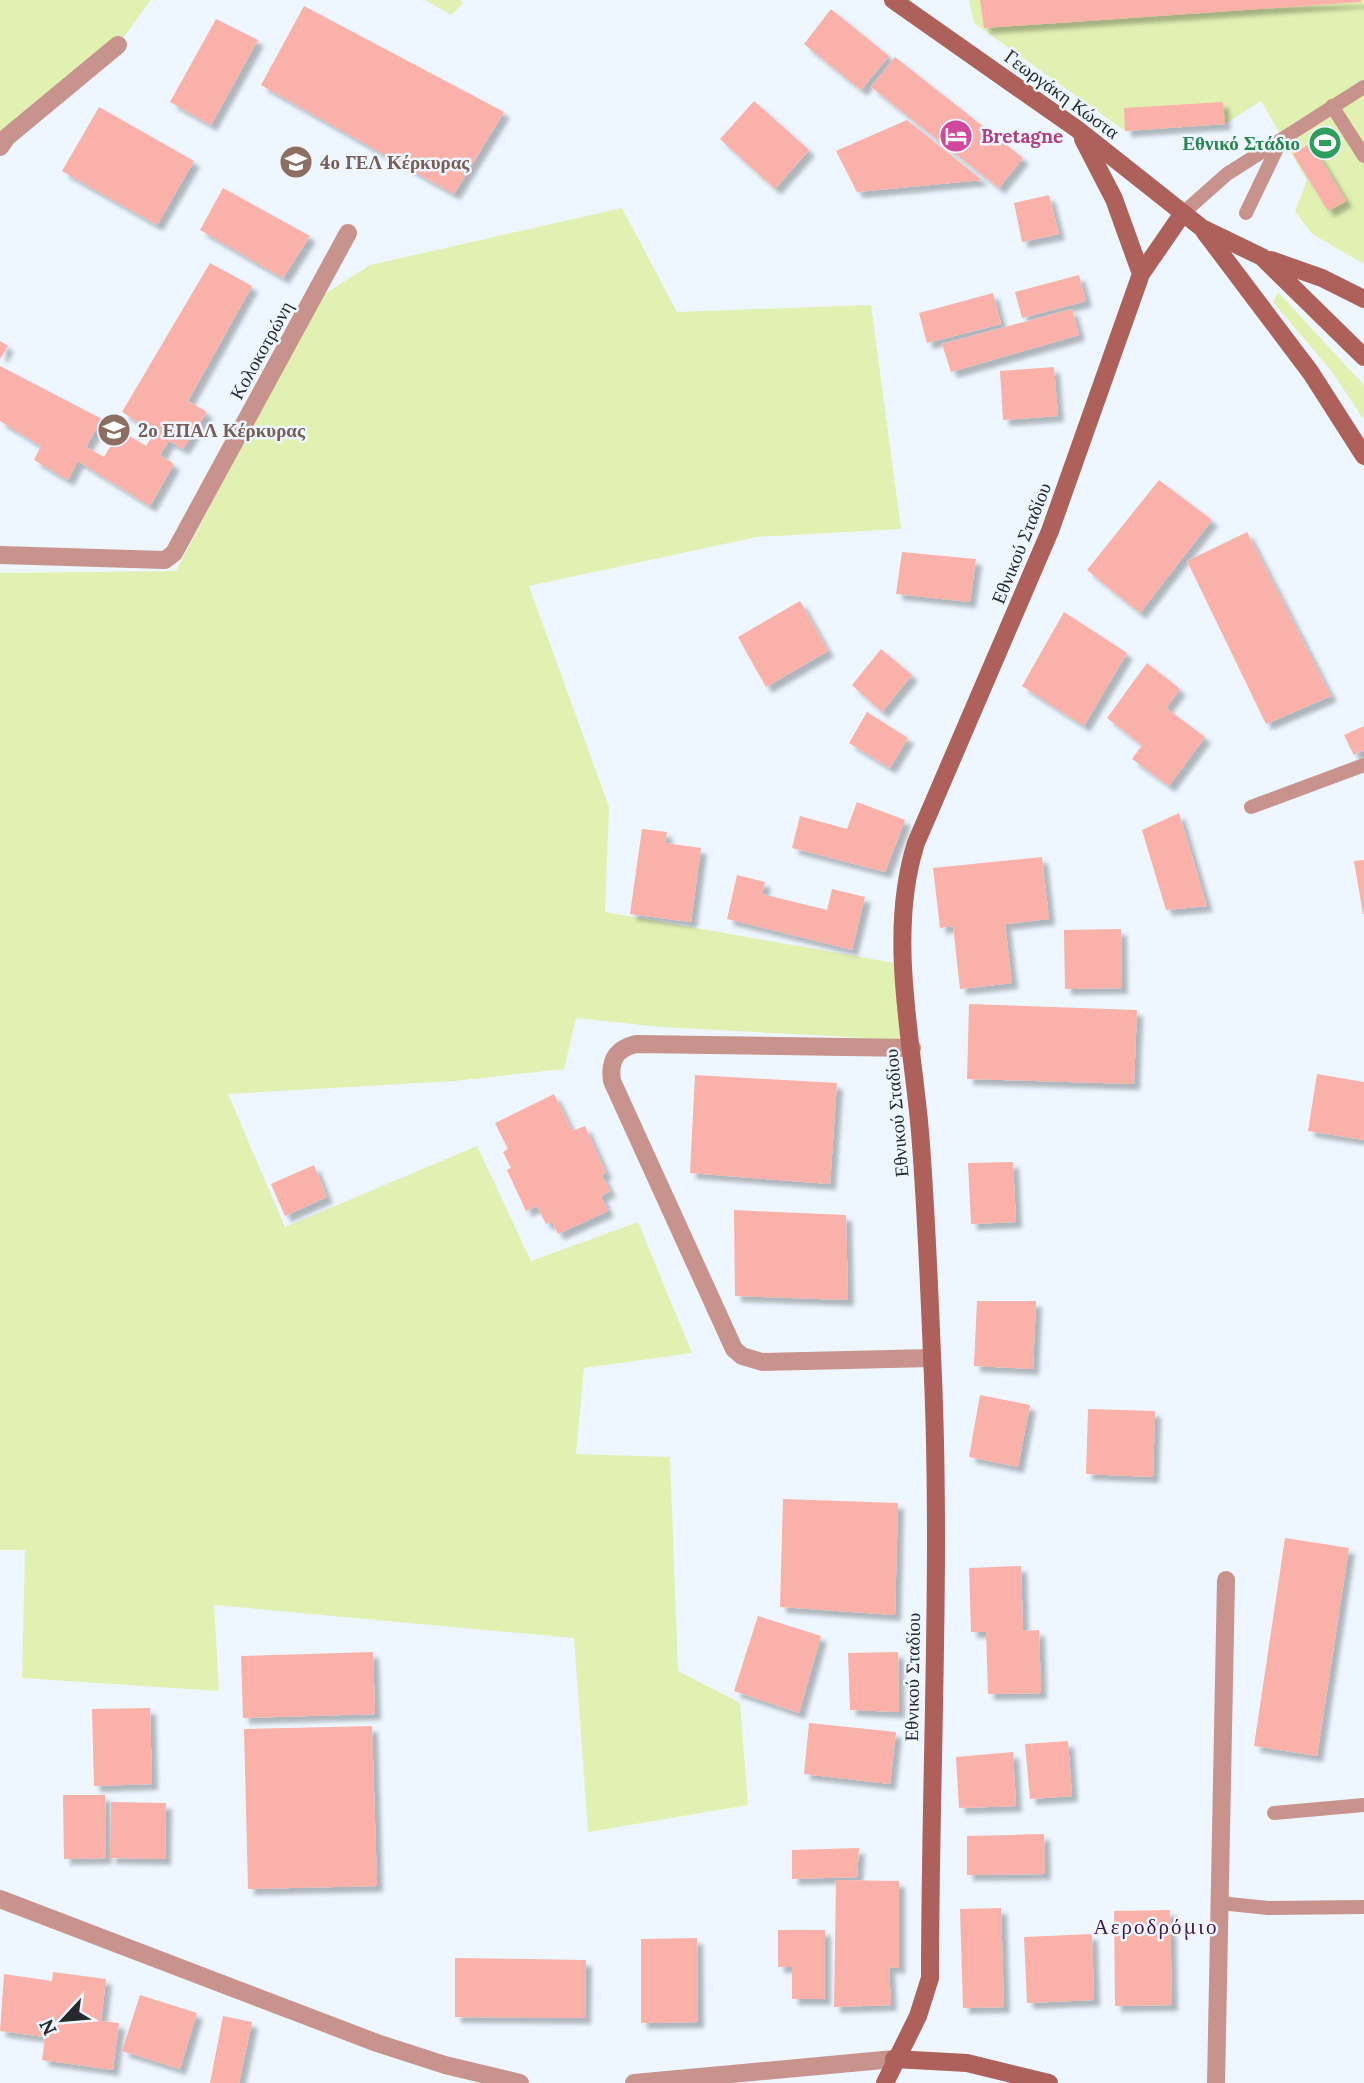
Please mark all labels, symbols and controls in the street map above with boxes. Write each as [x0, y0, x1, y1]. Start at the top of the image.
street label: Γεωργάκη Κώστα [1000, 44, 1124, 144]
hotel icon: Bretagne [937, 117, 975, 155]
place label: Bretagne [981, 124, 1063, 148]
sports icon: Εθνικό Στάδιο [1306, 124, 1344, 162]
place label: Εθνικό Στάδιο [1182, 131, 1300, 155]
school or university icon: 4ο ΓΕΛ Κέρκυρας [277, 143, 315, 181]
place label: 4ο ΓΕΛ Κέρκυρας [320, 150, 470, 174]
street label: Κολοκοτρώνη [224, 297, 298, 403]
school or university icon: 2ο ΕΠΑΛ Κέρκυρας [95, 411, 133, 449]
place label: 2ο ΕΠΑΛ Κέρκυρας [138, 418, 306, 442]
street label: Εθνικού Σταδίου [986, 479, 1056, 607]
street label: Εθνικού Σταδίου [878, 1048, 914, 1178]
street label: Εθνικού Σταδίου [899, 1612, 925, 1742]
district label: Αεροδρόμιο [1094, 1913, 1218, 1940]
north arrow [28, 1985, 98, 2055]
text: N [34, 2015, 62, 2039]

